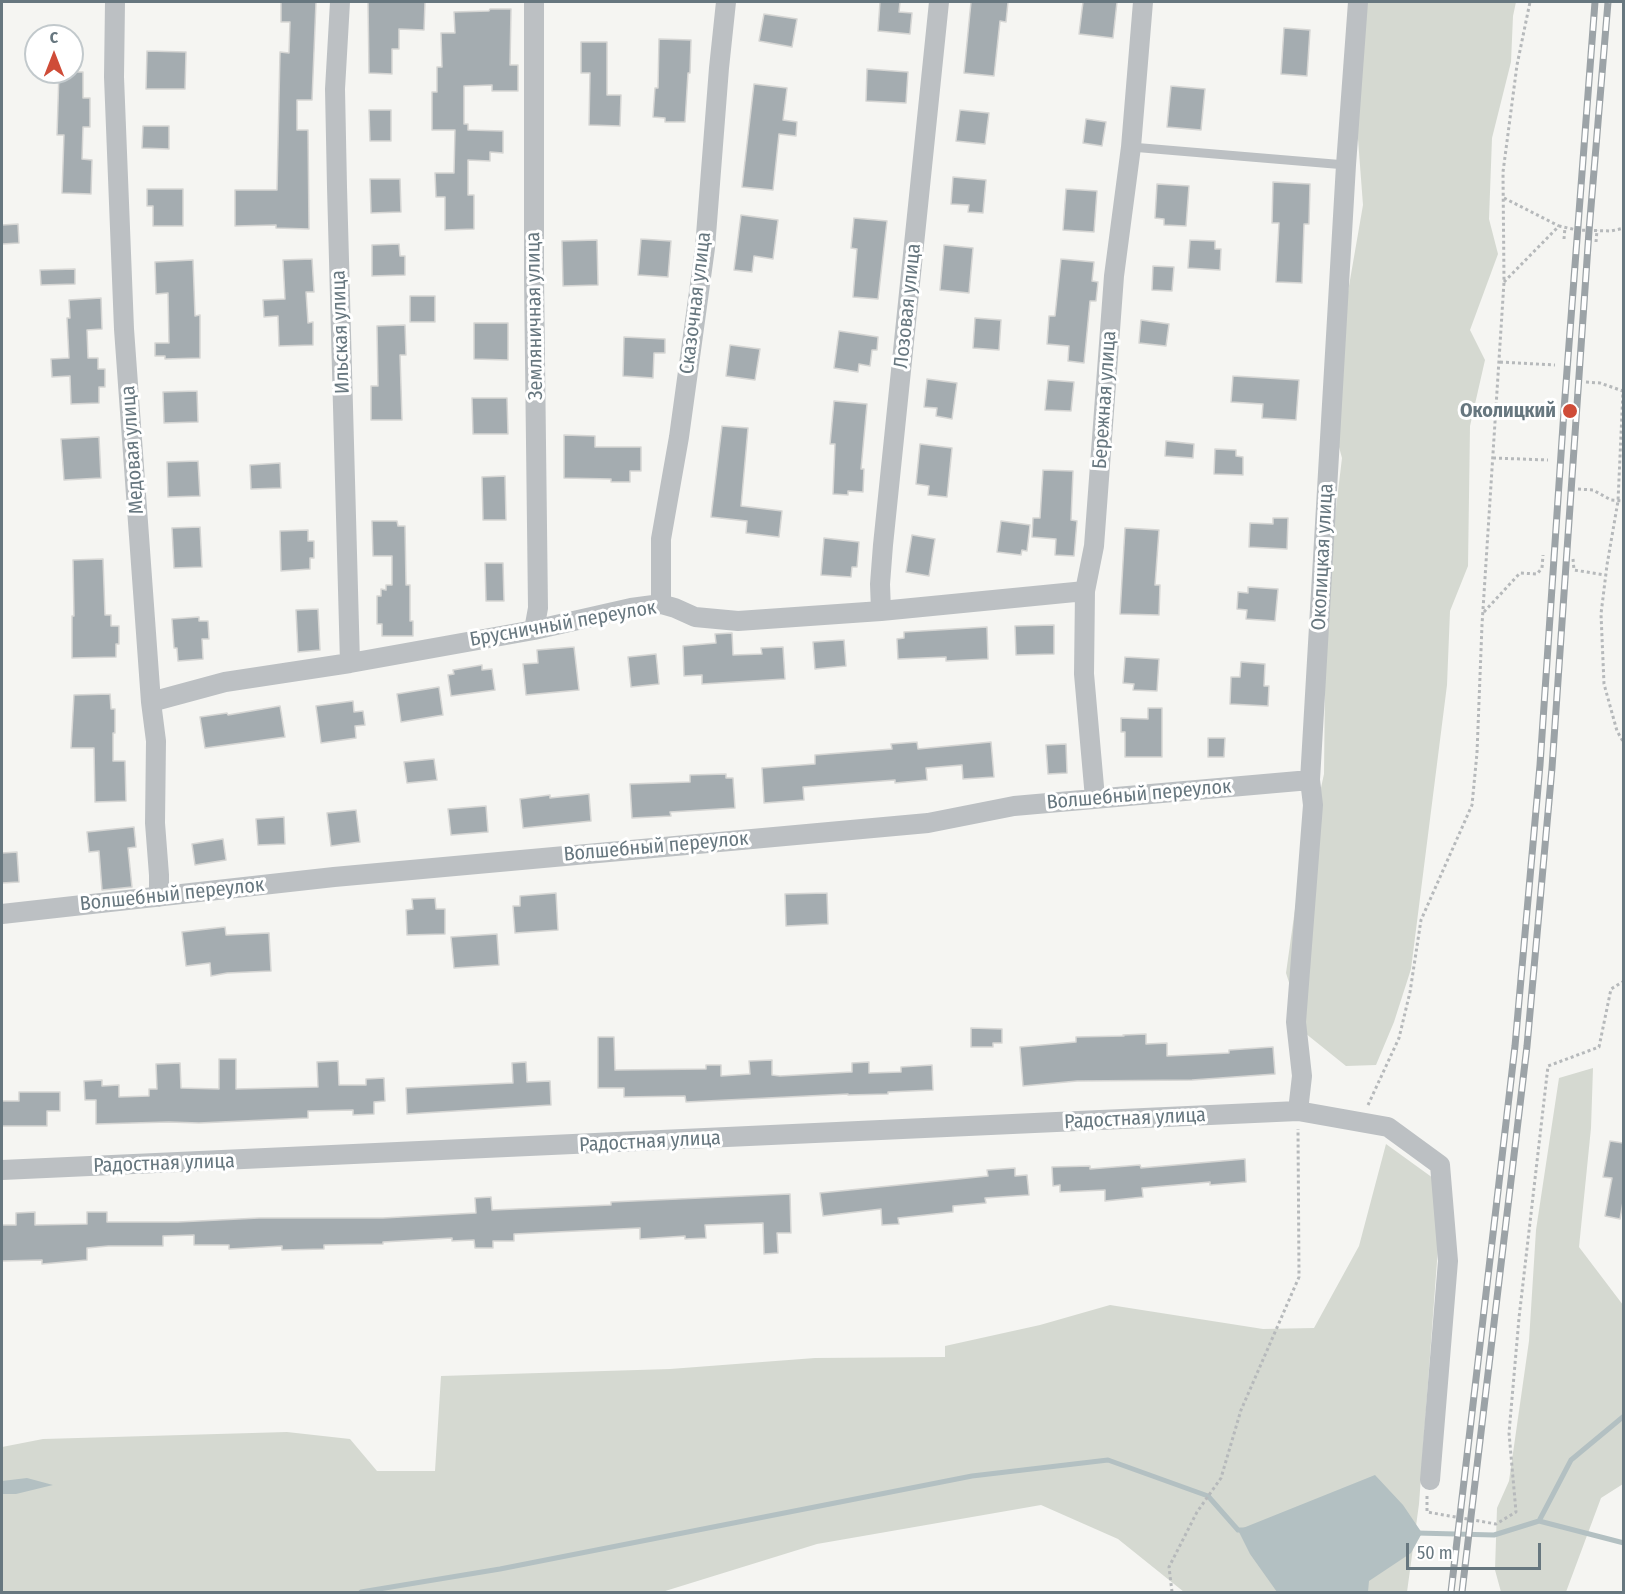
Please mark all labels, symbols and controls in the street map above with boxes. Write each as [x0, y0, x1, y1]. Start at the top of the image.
north arrow [24, 24, 84, 84]
text: С [50, 28, 58, 47]
street label: Сказочная улица [675, 231, 717, 375]
street label: Земляничная улица [522, 232, 548, 400]
street label: Лозовая улица [890, 242, 926, 370]
street label: Ильская улица [327, 270, 355, 394]
street label: Бережная улица [1088, 330, 1122, 470]
street label: Медовая улица [117, 385, 149, 515]
place label: Околицкий [1460, 399, 1556, 423]
marker: Околицкий [1561, 402, 1579, 420]
street label: Околицкая улица [1307, 483, 1339, 631]
street label: Брусничный переулок [468, 596, 658, 652]
street label: Волшебный переулок [1046, 775, 1232, 815]
street label: Волшебный переулок [563, 827, 749, 867]
street label: Волшебный переулок [79, 873, 265, 917]
street label: Радостная улица [1064, 1103, 1206, 1135]
street label: Радостная улица [579, 1126, 721, 1158]
street label: Радостная улица [93, 1150, 235, 1178]
scale bar [1409, 1531, 1544, 1569]
text: 50 m [1417, 1542, 1453, 1564]

